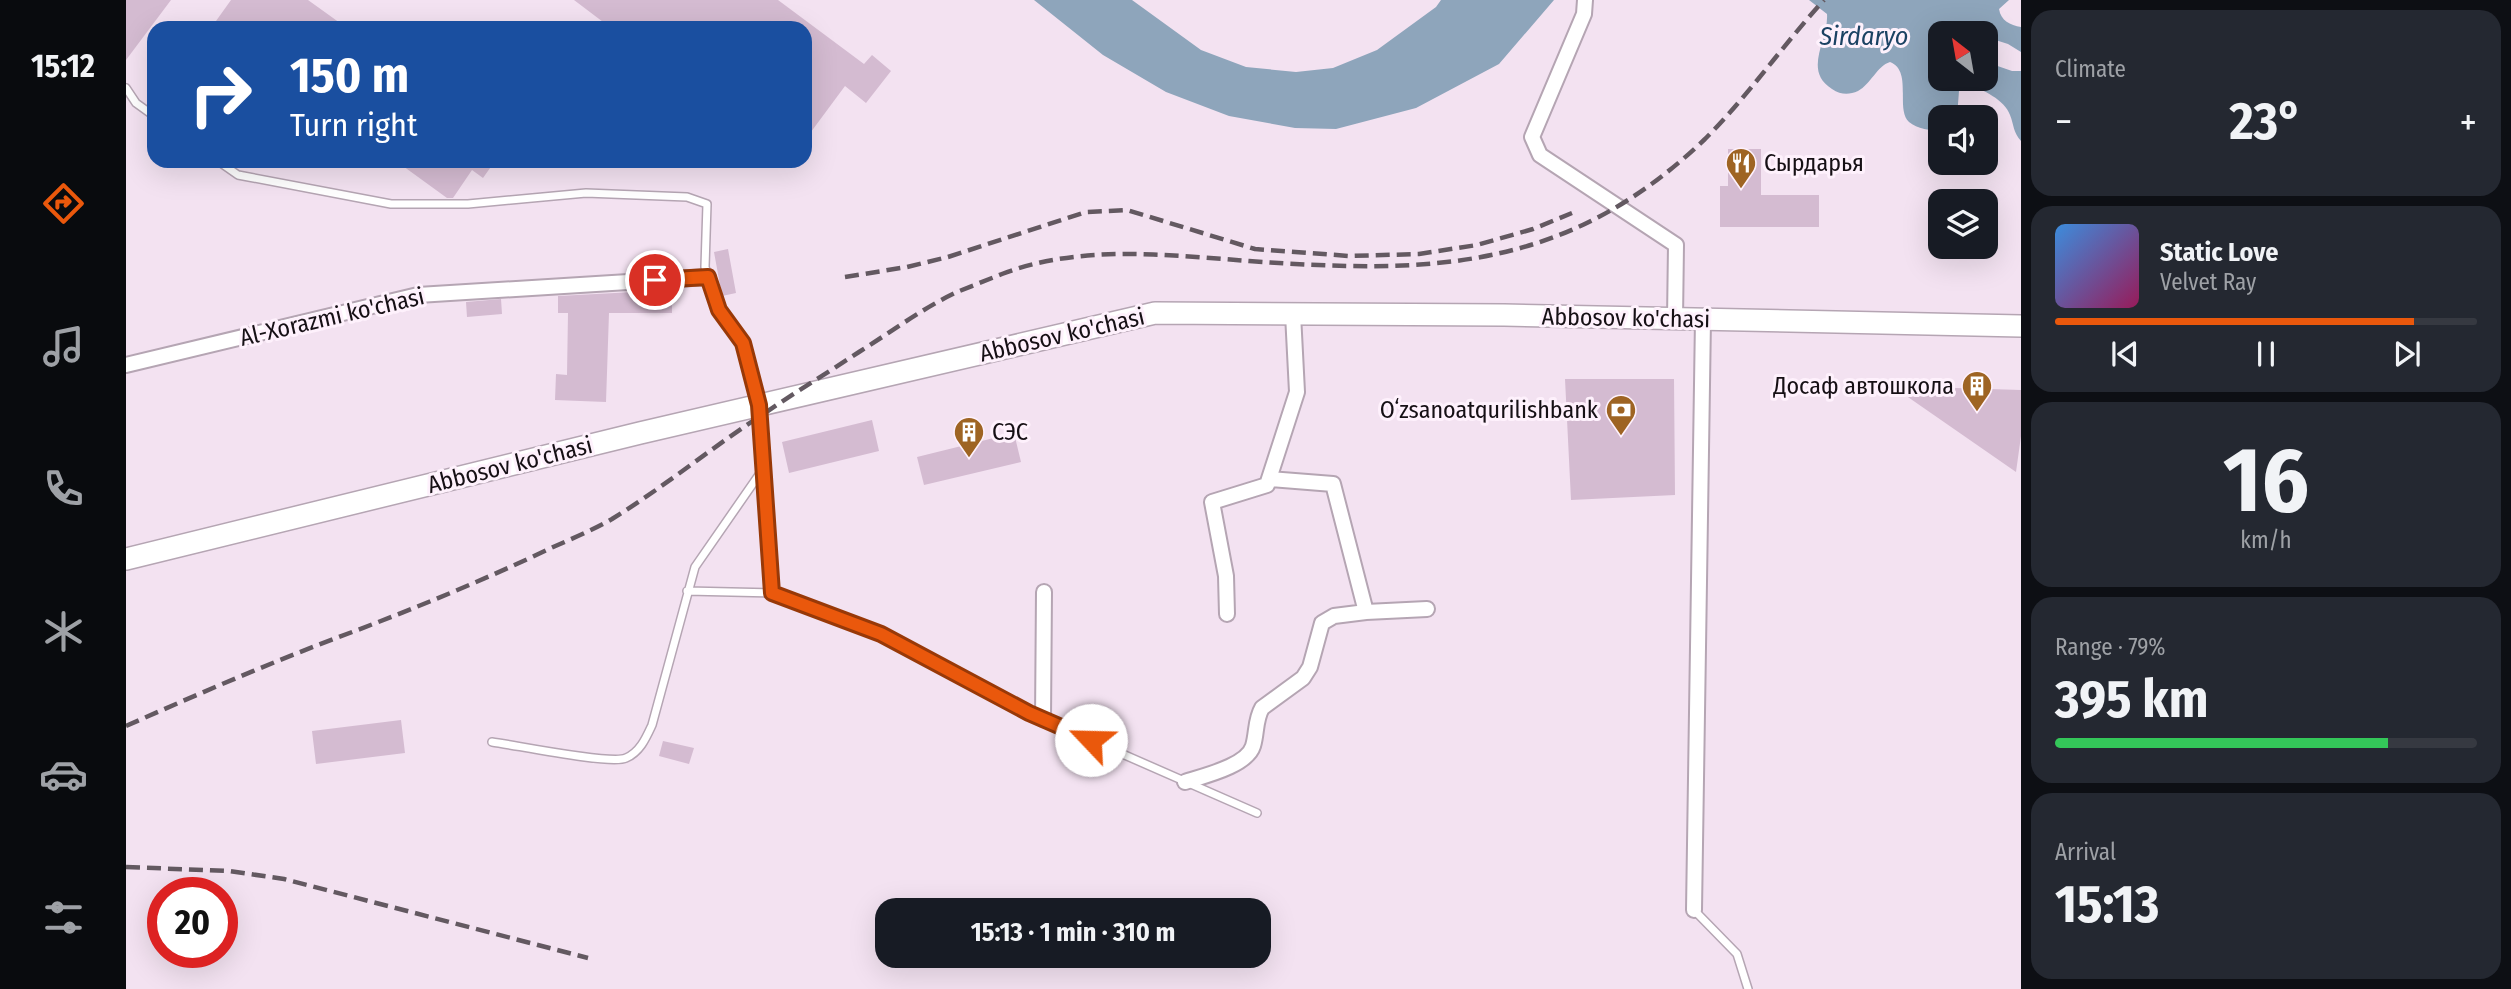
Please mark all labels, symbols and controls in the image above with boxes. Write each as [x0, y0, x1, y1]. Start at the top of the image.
water label: Sirdaryo [1819, 21, 1908, 52]
north arrow [1928, 21, 1998, 91]
map controls [1928, 21, 1998, 259]
text: 150 m [290, 46, 409, 105]
text: 15:12 [31, 47, 95, 85]
icon: right [175, 49, 266, 140]
text: Climate [2055, 55, 2126, 83]
text: 23° [2229, 90, 2302, 153]
text: − [2055, 99, 2072, 145]
text: + [2460, 99, 2477, 145]
button: sound [1928, 105, 1998, 175]
text: Turn right [290, 106, 417, 144]
restaurant icon: Сырдарья [1724, 146, 1758, 190]
place label: Сырдарья [1764, 149, 1864, 177]
icon: directions [39, 179, 88, 228]
button: layers [1928, 189, 1998, 259]
text: Static Love [2160, 237, 2278, 268]
pin [625, 250, 685, 310]
icon: arrive [636, 261, 674, 299]
text: Velvet Ray [2160, 268, 2256, 296]
street label: Al-Xorazmi ko'chasi [237, 282, 427, 352]
street label: Abbosov ko'chasi [977, 302, 1147, 368]
street label: Abbosov ko'chasi [1541, 303, 1711, 333]
icon: music [39, 322, 88, 371]
icon: previous [2106, 335, 2144, 373]
icon: pause [2247, 335, 2285, 373]
icon: next [2388, 335, 2426, 373]
building icon: Досаф автошкола [1960, 369, 1994, 413]
place label: Досаф автошкола [1772, 372, 1954, 400]
bank icon: Oʻzsanoatqurilishbank [1604, 393, 1638, 437]
place label: Oʻzsanoatqurilishbank [1380, 396, 1599, 424]
building icon: СЭС [952, 415, 986, 459]
place label: СЭС [992, 418, 1028, 446]
text: 16 [2223, 426, 2309, 535]
street label: Abbosov ko'chasi [425, 431, 595, 499]
icon: phone [39, 464, 88, 513]
text: km/h [2240, 526, 2292, 554]
icon: climate [39, 607, 88, 656]
text: Range · 79% [2055, 633, 2166, 661]
text: 395 km [2055, 668, 2209, 731]
position arrow [1054, 703, 1128, 777]
icon: car [39, 750, 88, 799]
text: Arrival [2055, 838, 2116, 866]
text: 15:13 [2055, 873, 2159, 936]
speed limit sign: 20 [147, 877, 238, 968]
icon: filters [39, 893, 88, 942]
text: 15:13 · 1 min · 310 m [971, 917, 1175, 948]

